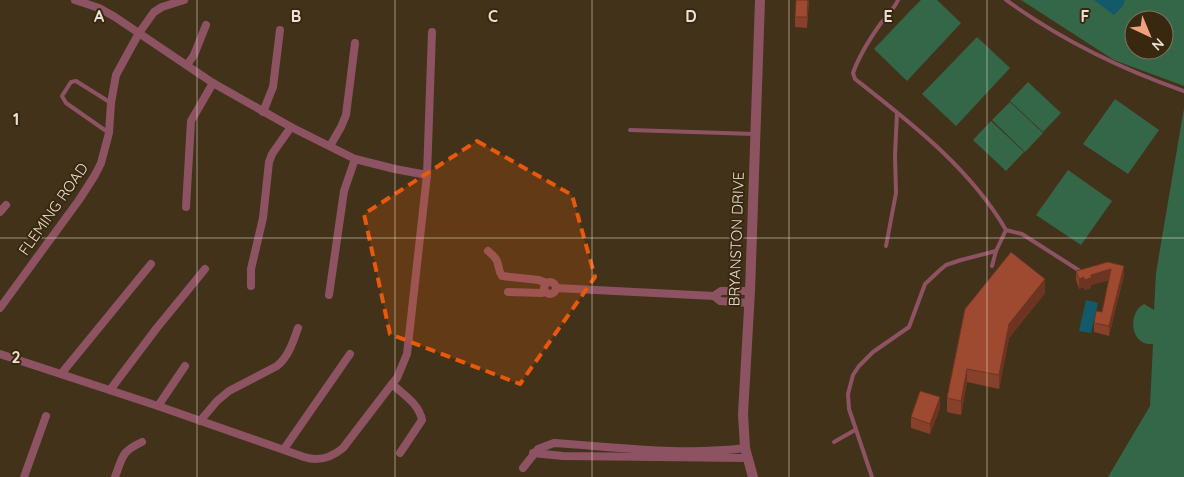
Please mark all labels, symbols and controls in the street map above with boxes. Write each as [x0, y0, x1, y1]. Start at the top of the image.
text: A [94, 6, 105, 26]
text: B [291, 6, 301, 26]
text: C [488, 6, 498, 26]
text: D [685, 6, 697, 26]
text: E [883, 6, 893, 26]
text: F [1081, 6, 1090, 26]
north arrow [1124, 10, 1174, 60]
text: N [1148, 34, 1168, 54]
text: 1 [13, 109, 19, 129]
street label: FLEMING ROAD [14, 159, 92, 259]
street label: BRYANSTON DRIVE [724, 171, 748, 307]
text: 2 [11, 347, 21, 367]

